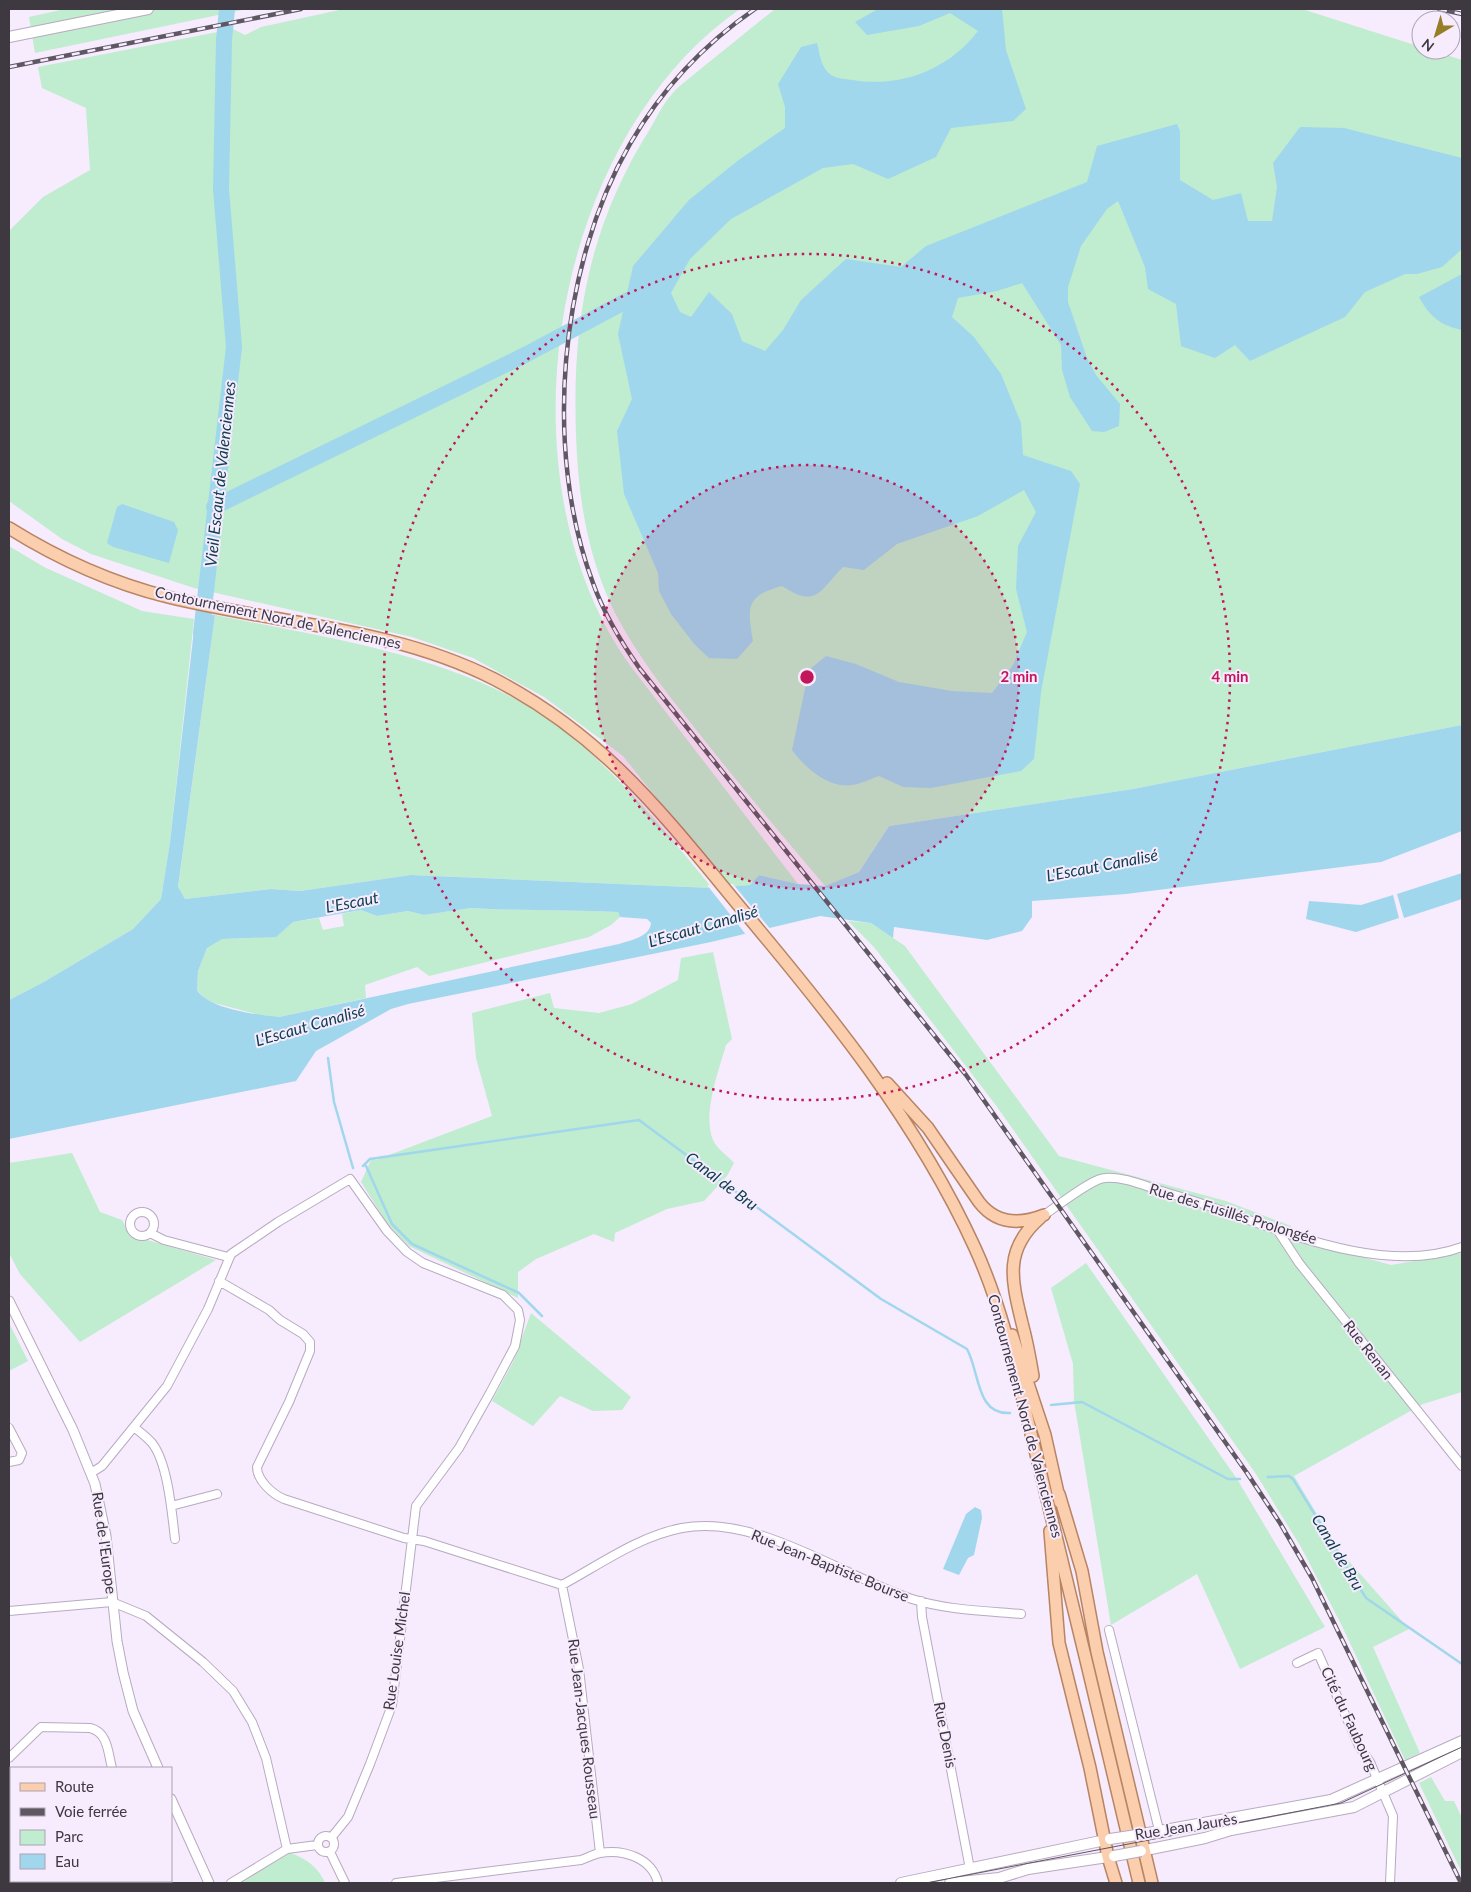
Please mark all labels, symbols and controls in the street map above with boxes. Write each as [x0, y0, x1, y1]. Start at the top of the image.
north arrow [1411, 10, 1461, 60]
text: N [1418, 36, 1437, 56]
water label: Vieil Escaut de Valenciennes [200, 380, 239, 568]
street label: Contournement Nord de Valenciennes [153, 582, 403, 652]
text: 2 min [1000, 667, 1038, 685]
text: 4 min [1211, 667, 1249, 685]
centre of rings [798, 668, 816, 686]
water label: L'Escaut Canalisé [1044, 844, 1160, 885]
water label: L'Escaut [324, 887, 380, 916]
water label: L'Escaut Canalisé [646, 901, 760, 950]
water label: L'Escaut Canalisé [253, 1000, 367, 1049]
water label: Canal de Bru [683, 1147, 762, 1214]
street label: Rue des Fusillés Prolongée [1147, 1179, 1319, 1247]
street label: Contournement Nord de Valenciennes [985, 1292, 1067, 1539]
street label: Rue Renan [1340, 1316, 1398, 1383]
street label: Rue de l'Europe [89, 1491, 121, 1595]
water label: Canal de Bru [1308, 1510, 1369, 1593]
street label: Rue Jean-Baptiste Bourse [749, 1525, 912, 1605]
street label: Rue Louise Michel [379, 1590, 413, 1711]
street label: Rue Jean-Jacques Rousseau [565, 1638, 605, 1820]
street label: Cité du Faubourg [1318, 1664, 1382, 1774]
street label: Rue Denis [931, 1700, 961, 1769]
legend [10, 1767, 172, 1882]
text: Route [55, 1777, 94, 1795]
text: Voie ferrée [55, 1802, 127, 1820]
street label: Rue Jean Jaurès [1133, 1809, 1238, 1843]
text: Parc [55, 1827, 84, 1845]
text: Eau [55, 1852, 79, 1870]

